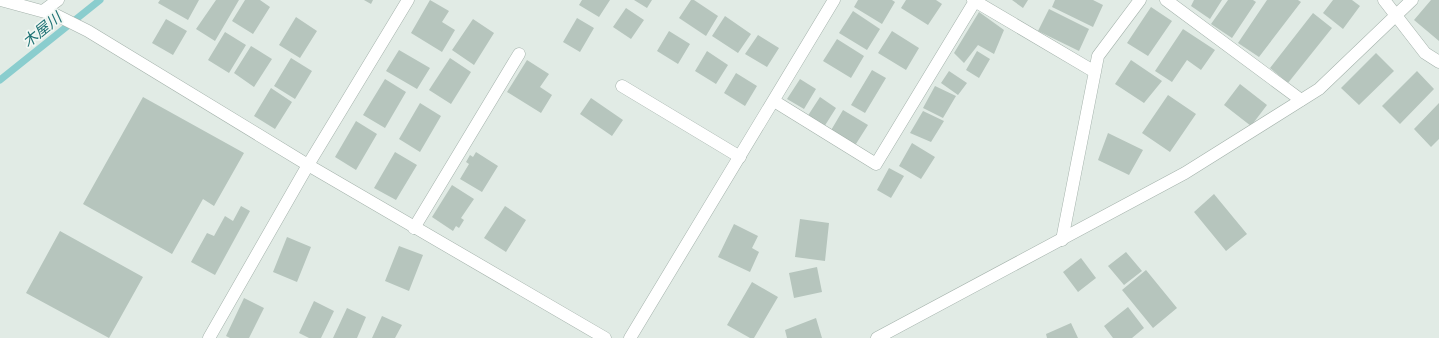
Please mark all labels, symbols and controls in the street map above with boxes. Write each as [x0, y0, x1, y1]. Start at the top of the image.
water label: 木屋川 [19, 8, 67, 51]

